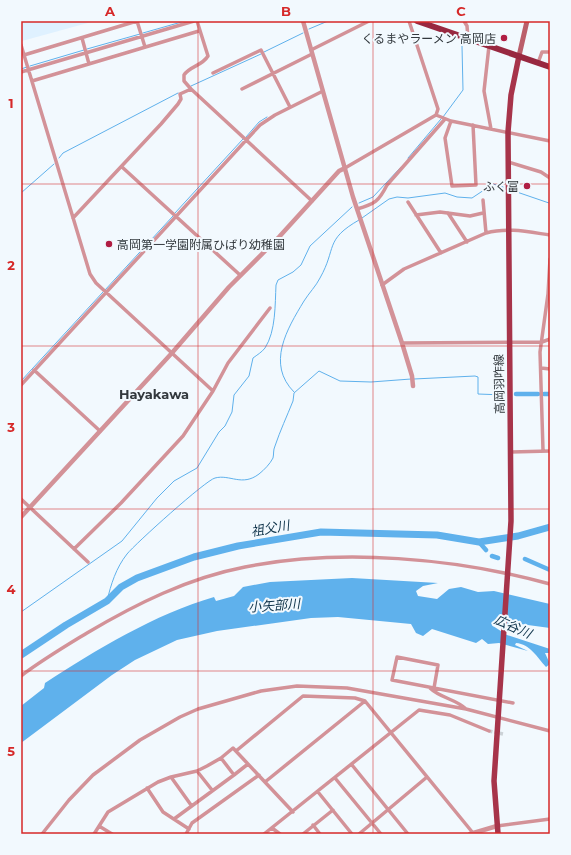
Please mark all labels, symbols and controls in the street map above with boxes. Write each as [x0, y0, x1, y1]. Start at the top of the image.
text: A [104, 3, 116, 19]
text: B [281, 3, 291, 19]
text: C [456, 3, 466, 19]
place label: くるまやラーメン 高岡店 [362, 31, 496, 46]
marker: くるまやラーメン 高岡店 [499, 33, 509, 43]
text: 1 [8, 95, 14, 111]
place label: ふく富 [483, 179, 519, 194]
marker: ふく富 [522, 181, 532, 191]
place label: 高岡第一学園附属ひばり幼稚園 [117, 237, 285, 252]
marker: 高岡第一学園附属ひばり幼稚園 [104, 239, 114, 249]
text: 2 [7, 257, 15, 273]
street label: 高岡羽咋線 [491, 354, 507, 414]
district label: Hayakawa [119, 386, 189, 402]
text: 3 [6, 419, 15, 435]
water label: 祖父川 [249, 516, 293, 539]
text: 4 [7, 581, 16, 597]
water label: 小矢部川 [247, 595, 302, 615]
water label: 広谷川 [492, 611, 536, 642]
text: 5 [7, 743, 15, 759]

